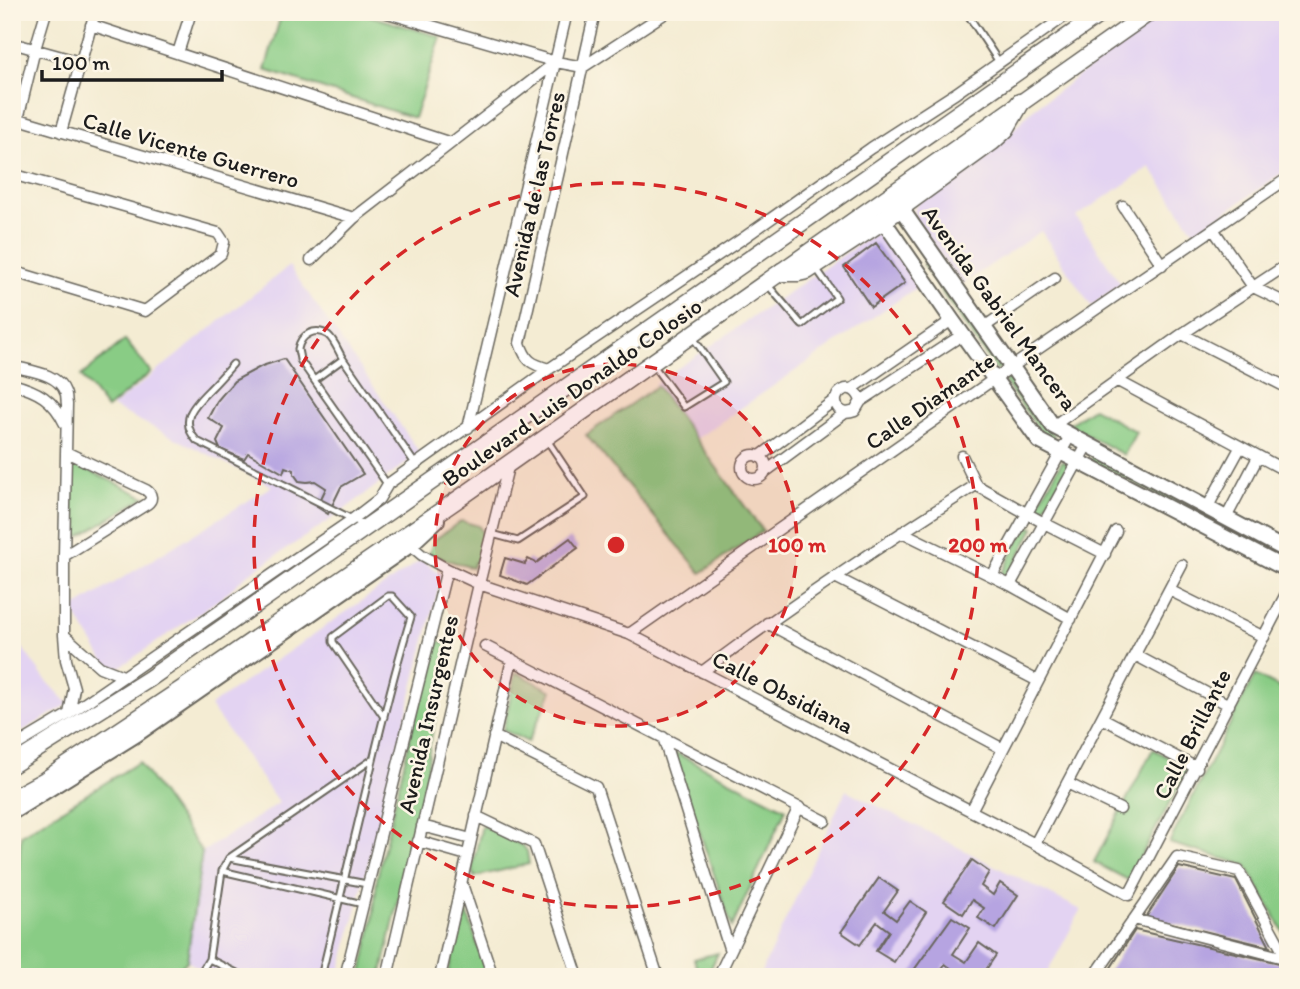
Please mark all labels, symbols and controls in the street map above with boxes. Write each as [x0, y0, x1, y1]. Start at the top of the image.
scale bar [42, 38, 222, 82]
text: 100 m [52, 50, 110, 75]
street label: Avenida de las Torres [497, 89, 571, 299]
street label: Calle Vicente Guerrero [80, 106, 302, 194]
street label: Avenida Gabriel Mancera [916, 200, 1084, 416]
street label: Boulevard Luis Donaldo Colosio [437, 291, 707, 493]
street label: Calle Diamante [860, 346, 1000, 456]
text: 100 m [768, 532, 826, 557]
text: 200 m [948, 532, 1008, 557]
centre of rings [604, 533, 628, 557]
street label: Avenida Insurgentes [392, 612, 464, 816]
street label: Calle Obsidiana [708, 644, 859, 740]
street label: Calle Brillante [1147, 664, 1237, 804]

